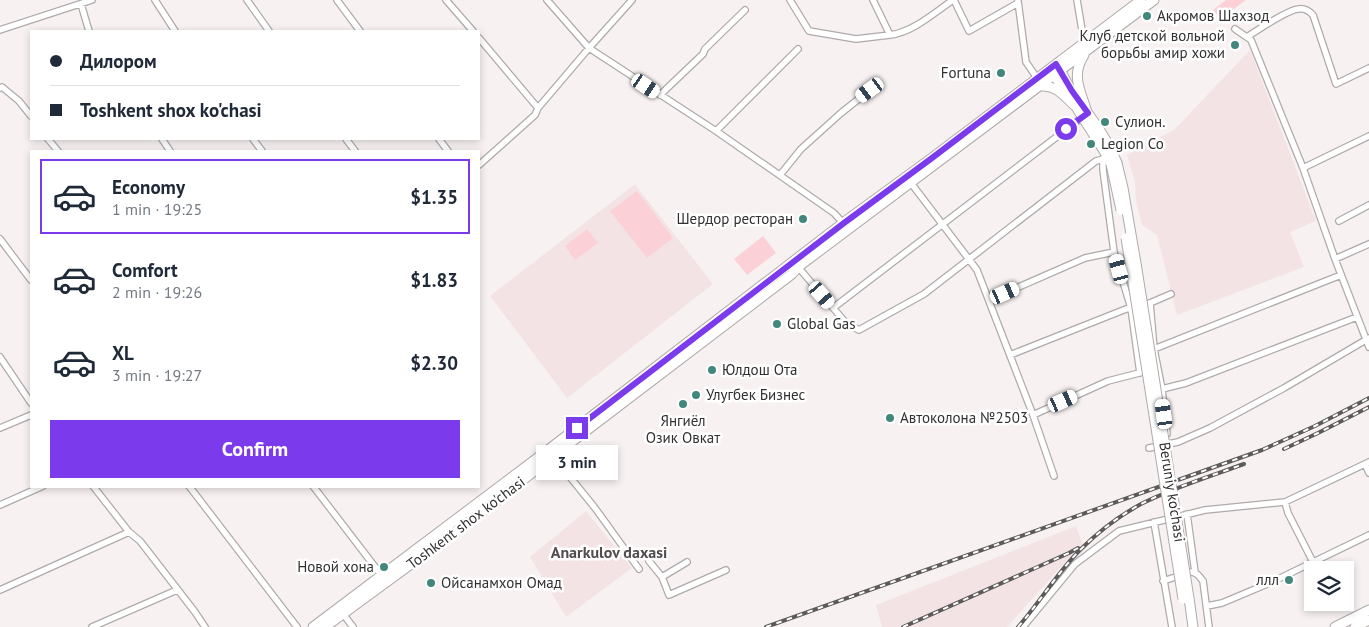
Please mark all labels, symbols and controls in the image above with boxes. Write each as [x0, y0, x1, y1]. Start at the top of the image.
place label: Акромов Шахзод [1157, 6, 1269, 25]
marker: Акромов Шахзод [1141, 10, 1153, 22]
place label: Клуб детской вольной борьбы амир хожи [1080, 26, 1225, 62]
marker: Клуб детской вольной борьбы амир хожи [1229, 39, 1241, 51]
text: Дилором [80, 49, 157, 73]
place label: Fortuna [941, 63, 991, 82]
marker: Fortuna [995, 67, 1007, 79]
car [629, 71, 662, 101]
car [853, 75, 886, 105]
text: Toshkent shox ko'chasi [80, 98, 262, 122]
place label: Сулион. [1115, 112, 1165, 131]
marker: Сулион. [1099, 116, 1111, 128]
route start [1055, 118, 1077, 140]
place label: Legion Co [1101, 134, 1164, 153]
marker: Legion Co [1085, 138, 1097, 150]
icon: car [52, 174, 97, 219]
text: Economy [112, 175, 185, 199]
text: $1.35 [410, 185, 458, 209]
text: 1 min · 19:25 [112, 199, 202, 219]
place label: Шердор ресторан [676, 209, 793, 228]
marker: Шердор ресторан [797, 213, 809, 225]
car [1107, 253, 1130, 285]
icon: car [52, 257, 97, 302]
text: Comfort [112, 258, 178, 282]
text: $1.83 [410, 268, 458, 292]
car [806, 279, 837, 311]
car [988, 280, 1021, 306]
text: 2 min · 19:26 [112, 282, 202, 302]
place label: Global Gas [787, 314, 855, 333]
marker: Global Gas [771, 318, 783, 330]
icon: car [52, 340, 97, 385]
text: XL [112, 341, 134, 365]
text: $2.30 [410, 351, 458, 375]
place label: Юлдош Ота [722, 360, 797, 379]
marker: Юлдош Ота [706, 364, 718, 376]
text: 3 min · 19:27 [112, 365, 202, 385]
place label: Улугбек Бизнес [706, 385, 805, 404]
car [1046, 388, 1079, 414]
marker: Улугбек Бизнес [690, 389, 702, 401]
marker: Янгиёл Озик Овкат [677, 398, 689, 410]
car [1154, 398, 1173, 430]
place label: Автоколона №2503 [900, 408, 1028, 427]
place label: Янгиёл Озик Овкат [646, 411, 720, 447]
marker: Автоколона №2503 [884, 412, 896, 424]
route end [566, 417, 588, 439]
button: Confirm [50, 420, 460, 478]
street label: Beruniy ko'chasi [1155, 441, 1190, 543]
callout: 3 min [536, 446, 618, 480]
text: 3 min [557, 452, 597, 472]
street label: Toshkent shox ko'chasi [403, 472, 529, 573]
district label: Anarkulov daxasi [551, 542, 667, 562]
place label: Новой хона [297, 557, 374, 576]
marker: Новой хона [378, 561, 390, 573]
map controls [1304, 561, 1354, 611]
button: layers [1304, 561, 1354, 611]
place label: ллл [1255, 570, 1279, 589]
place label: Ойсанамхон Омад [441, 573, 562, 592]
marker: ллл [1283, 574, 1295, 586]
marker: Ойсанамхон Омад [425, 577, 437, 589]

